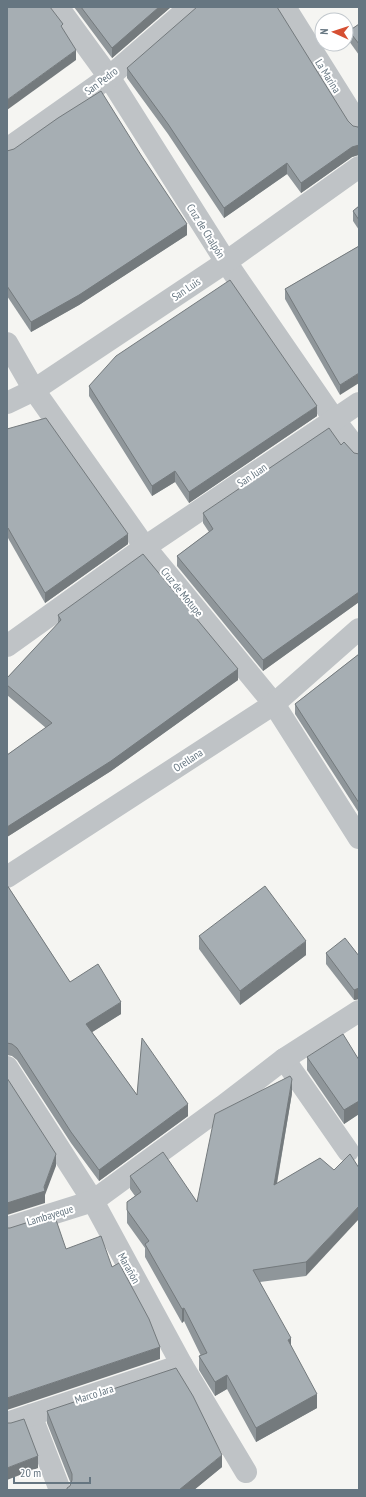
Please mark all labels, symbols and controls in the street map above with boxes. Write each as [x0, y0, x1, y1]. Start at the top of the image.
north arrow [314, 12, 354, 52]
text: N [317, 28, 331, 35]
street label: La Marina [312, 57, 344, 95]
street label: San Pedro [82, 64, 121, 98]
street label: Cruz de Chalpón [184, 201, 228, 261]
street label: San Luis [169, 274, 203, 304]
street label: San Juan [234, 460, 270, 490]
street label: Cruz de Motupe [158, 565, 206, 620]
street label: Orellana [171, 745, 205, 775]
street label: Lambayeque [25, 1201, 75, 1229]
street label: Marañón [115, 1250, 143, 1286]
street label: Marco Jara [73, 1381, 115, 1407]
scale bar [14, 1459, 90, 1485]
text: 20 m [20, 1465, 41, 1480]

